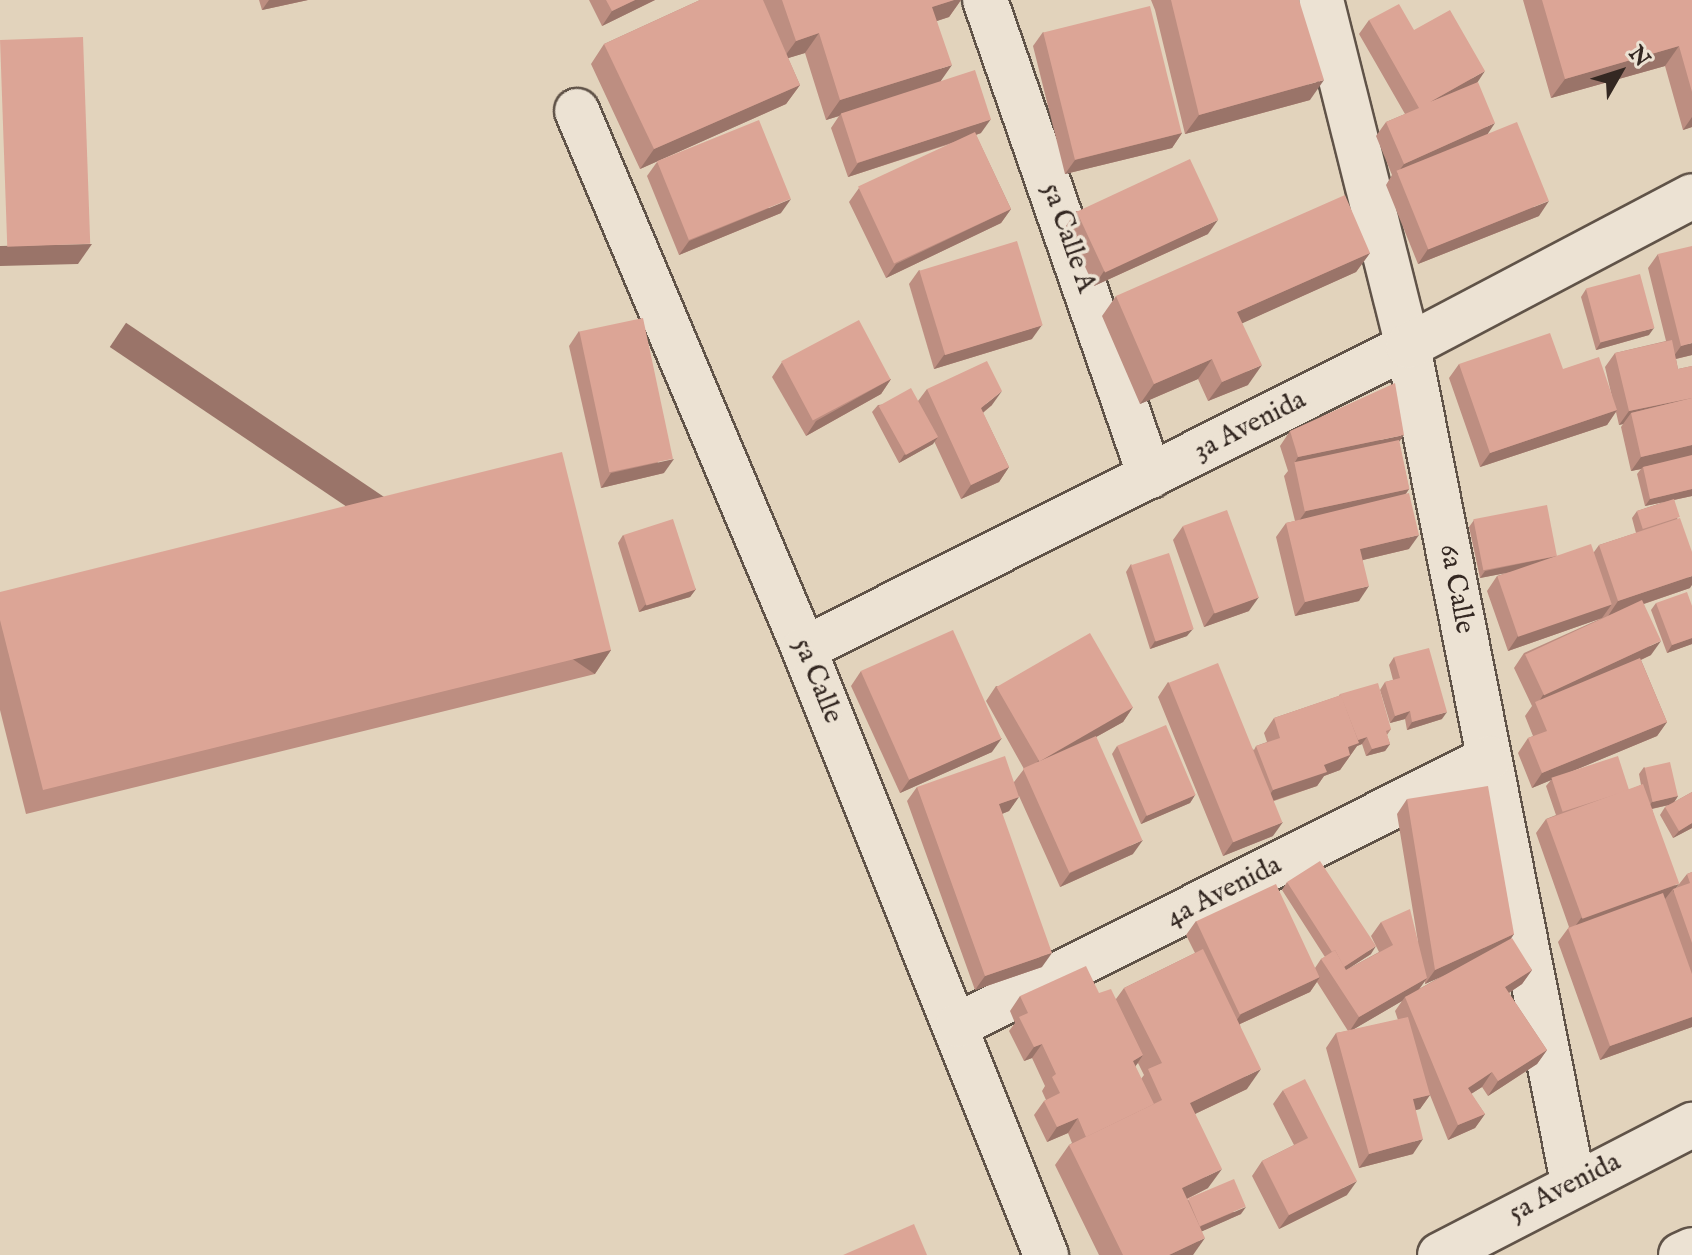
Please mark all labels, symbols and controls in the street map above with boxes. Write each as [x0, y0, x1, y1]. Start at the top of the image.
north arrow [1580, 32, 1660, 112]
text: N [1622, 41, 1656, 73]
street label: 5a Calle A [1034, 179, 1102, 297]
street label: 3a Avenida [1188, 383, 1312, 469]
street label: 6a Calle [1431, 542, 1481, 636]
street label: 5a Calle [785, 634, 849, 728]
street label: 4a Avenida [1161, 849, 1287, 935]
street label: 5a Avenida [1503, 1146, 1627, 1230]

